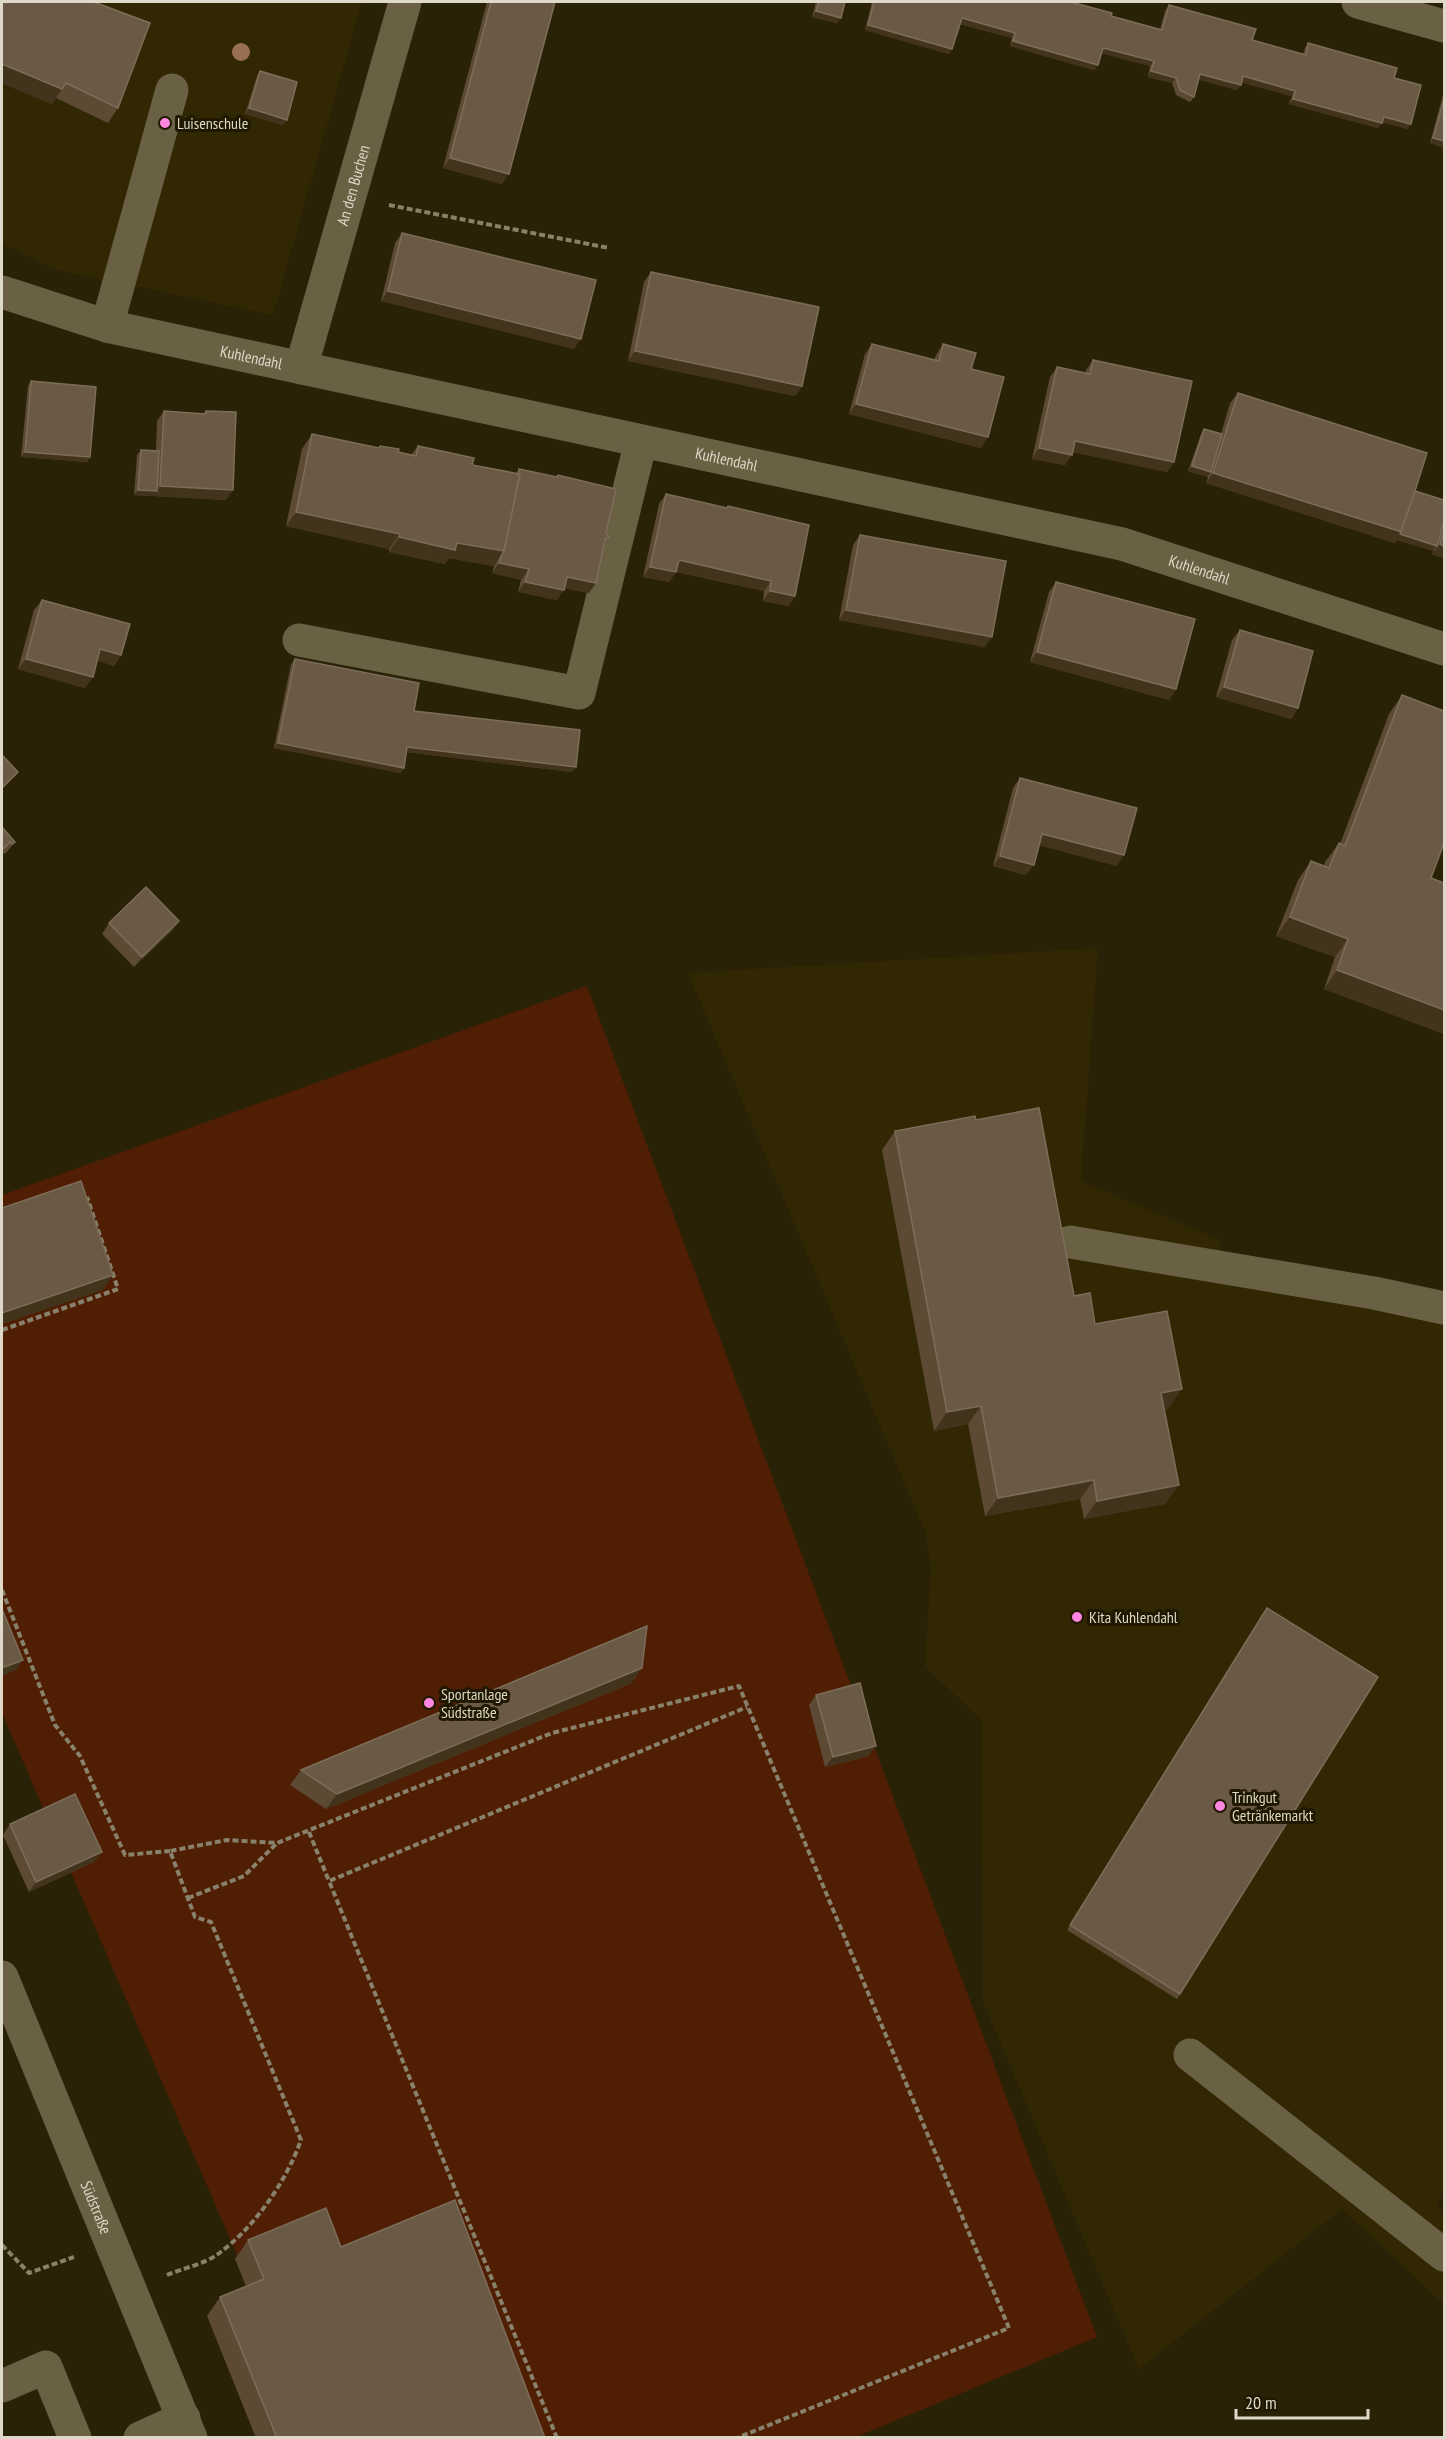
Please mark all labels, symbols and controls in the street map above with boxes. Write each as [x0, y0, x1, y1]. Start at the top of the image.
place label: Luisenschule [177, 113, 248, 133]
marker: Luisenschule [158, 116, 172, 130]
street label: An den Buchen [332, 143, 374, 228]
street label: Kuhlendahl [218, 341, 285, 373]
street label: Kuhlendahl [694, 443, 760, 476]
street label: Kuhlendahl [1166, 550, 1233, 589]
place label: Kita Kuhlendahl [1089, 1607, 1178, 1627]
marker: Kita Kuhlendahl [1070, 1610, 1084, 1624]
place label: Sportanlage Südstraße [441, 1684, 508, 1722]
marker: Sportanlage Südstraße [422, 1696, 436, 1710]
place label: Trinkgut Getränkemarkt [1232, 1787, 1314, 1825]
marker: Trinkgut Getränkemarkt [1213, 1799, 1227, 1813]
street label: Südstraße [77, 2178, 116, 2237]
scale bar [1236, 2382, 1368, 2420]
text: 20 m [1245, 2391, 1277, 2414]

